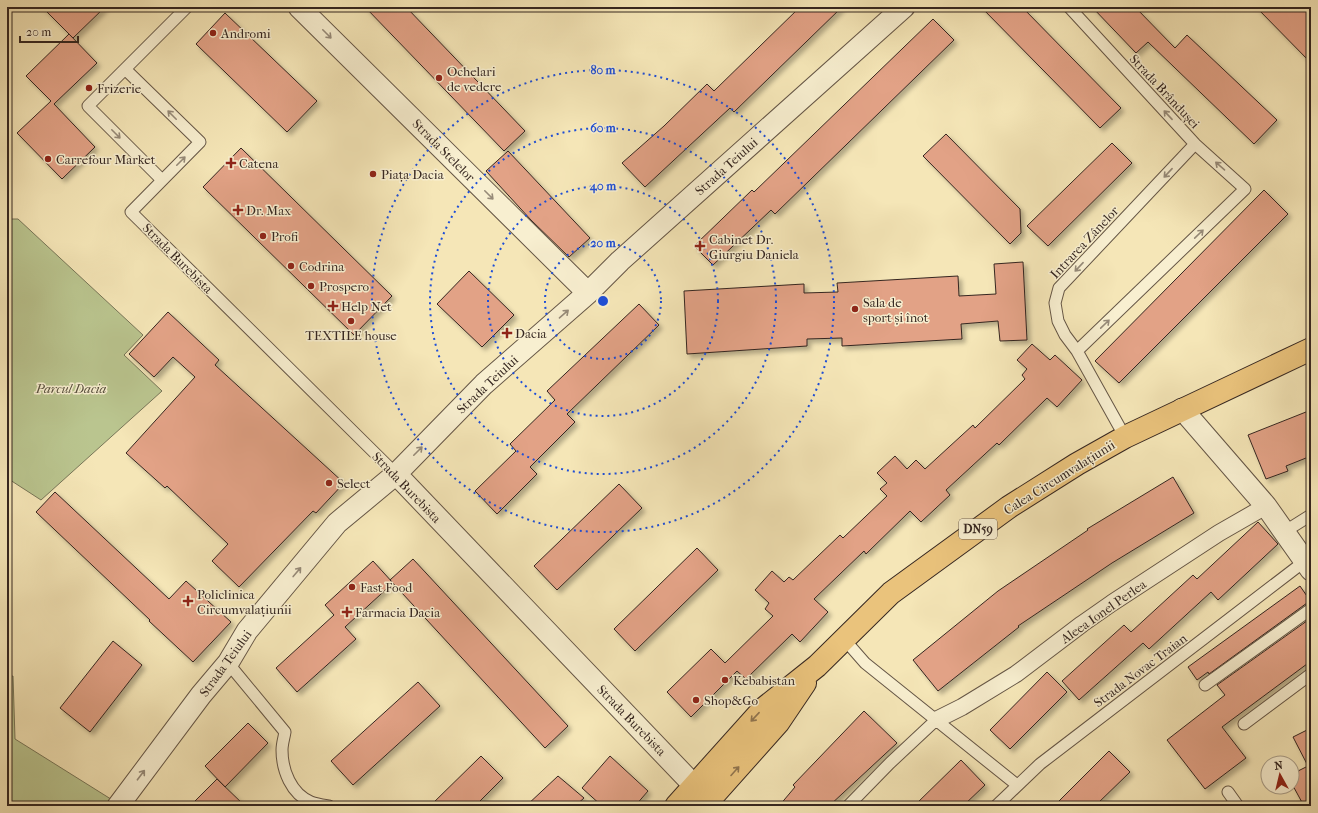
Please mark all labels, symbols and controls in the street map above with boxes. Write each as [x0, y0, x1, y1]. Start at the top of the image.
scale bar [20, 18, 78, 44]
text: 20 m [26, 25, 51, 39]
place label: Andromi [220, 26, 271, 41]
marker: Andromi [208, 28, 218, 38]
one-way arrow [322, 29, 332, 39]
street label: Strada Brândușei [1127, 51, 1203, 132]
text: 80 m [590, 63, 617, 77]
place label: Ochelari de vedere [447, 64, 502, 94]
marker: Ochelari de vedere [434, 73, 444, 83]
place label: Frizerie [97, 81, 142, 96]
marker: Frizerie [84, 83, 94, 93]
one-way arrow [167, 110, 177, 120]
one-way arrow [1164, 111, 1173, 121]
street label: Strada Stelelor [409, 116, 478, 185]
text: 60 m [590, 121, 617, 135]
one-way arrow [111, 129, 121, 139]
street label: Strada Teiului [692, 134, 761, 198]
place label: Carrefour Market [56, 152, 156, 167]
marker: Carrefour Market [43, 154, 53, 164]
one-way arrow [176, 156, 186, 166]
place label: Catena [239, 156, 279, 171]
marker: Catena [226, 158, 236, 168]
one-way arrow [1214, 162, 1225, 171]
place label: Piața Dacia [381, 167, 445, 182]
one-way arrow [1163, 168, 1173, 178]
marker: Piața Dacia [368, 169, 378, 179]
text: 40 m [589, 179, 617, 194]
one-way arrow [484, 190, 494, 200]
place label: Dr. Max [246, 203, 291, 218]
street label: Intrarea Zânelor [1047, 203, 1122, 282]
marker: Dr. Max [233, 205, 243, 215]
street label: Strada Burebista [140, 220, 216, 297]
place label: Profi [271, 229, 298, 244]
one-way arrow [1194, 229, 1204, 238]
marker: Profi [258, 231, 268, 241]
place label: Cabinet Dr. Giurgiu Daniela [709, 232, 800, 262]
text: 20 m [590, 236, 617, 250]
marker: Cabinet Dr. Giurgiu Daniela [694, 240, 706, 252]
place label: Codrina [299, 259, 345, 274]
marker: Codrina [286, 261, 296, 271]
one-way arrow [1075, 262, 1084, 272]
place label: Prospero [319, 279, 370, 294]
marker: Prospero [306, 281, 316, 291]
centre of rings [596, 294, 610, 308]
place label: Sala de sport și înot [863, 295, 929, 325]
place label: Help Net [341, 299, 392, 314]
marker: Help Net [328, 301, 338, 311]
marker: Sala de sport și înot [850, 304, 860, 314]
one-way arrow [559, 309, 569, 319]
marker: TEXTILE house [346, 316, 356, 326]
one-way arrow [1100, 319, 1110, 329]
place label: Dacia [515, 326, 548, 341]
place label: TEXTILE house [305, 328, 397, 343]
marker: Dacia [502, 328, 512, 338]
street label: Strada Teiului [453, 352, 521, 417]
park label: Parcul Dacia [35, 381, 106, 396]
street label: Calea Circumvalațiunii [1001, 437, 1118, 518]
one-way arrow [413, 446, 423, 456]
street label: Strada Burebista [369, 449, 445, 527]
place label: Select [337, 476, 371, 491]
marker: Select [324, 478, 334, 488]
road number: DN59 [959, 519, 997, 539]
one-way arrow [292, 566, 301, 577]
street label: Aleea Ionel Perlea [1057, 576, 1150, 647]
place label: Fast Food [360, 580, 413, 595]
marker: Fast Food [347, 582, 357, 592]
place label: Policlinica Circumvalațiunii [197, 587, 292, 617]
marker: Policlinica Circumvalațiunii [182, 595, 194, 607]
place label: Farmacia Dacia [355, 605, 441, 620]
marker: Farmacia Dacia [342, 607, 352, 617]
street label: Strada Teiului [196, 627, 255, 700]
street label: Strada Novac Traian [1091, 630, 1190, 710]
place label: Kebabistan [733, 673, 796, 688]
marker: Kebabistan [720, 675, 730, 685]
street label: Strada Burebista [594, 682, 670, 760]
place label: Shop&Go [704, 693, 758, 708]
marker: Shop&Go [691, 695, 701, 705]
one-way arrow [750, 712, 760, 722]
north arrow [1260, 755, 1300, 795]
text: N [1274, 758, 1284, 773]
one-way arrow [730, 766, 739, 776]
one-way arrow [137, 769, 146, 780]

